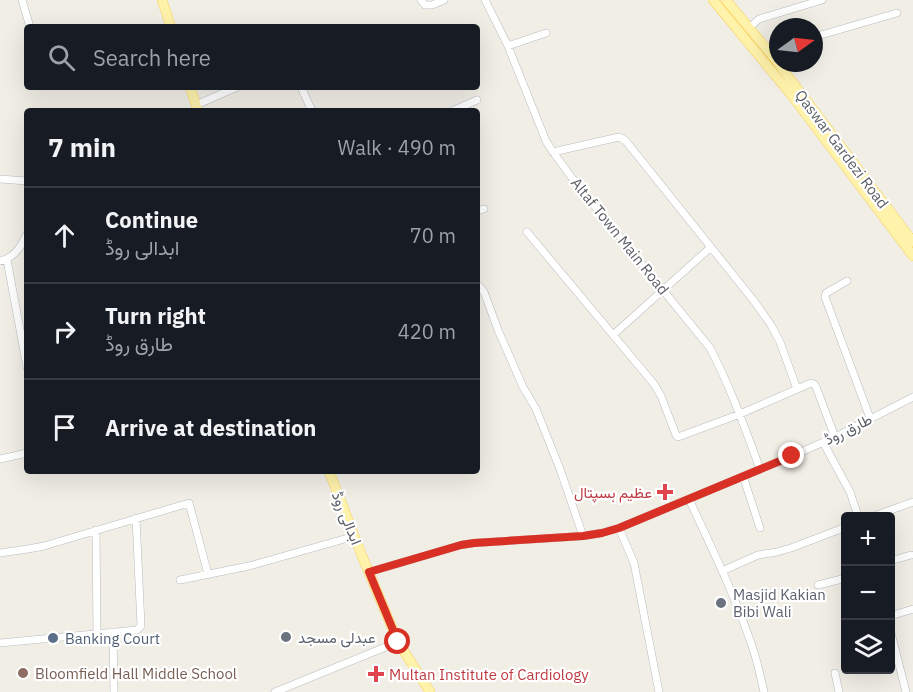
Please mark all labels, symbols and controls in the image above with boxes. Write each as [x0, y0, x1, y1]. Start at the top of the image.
north arrow [769, 18, 823, 72]
search box [24, 24, 480, 90]
icon: search [45, 41, 78, 74]
text: Search here [93, 43, 211, 72]
street label: Qaswar Gardezi Road [791, 86, 893, 212]
text: 7 min [48, 130, 116, 164]
text: Walk · 490 m [338, 134, 456, 161]
street label: Altaf Town Main Road [567, 174, 673, 298]
text: Continue [105, 205, 198, 234]
icon: ahead [48, 219, 81, 252]
text: 70 m [410, 222, 456, 249]
text: ابدالی روڈ [105, 234, 179, 261]
text: Turn right [105, 301, 206, 330]
icon: right [48, 315, 81, 348]
text: 420 m [398, 318, 456, 345]
text: طارق روڈ [105, 330, 173, 357]
street label: طارق روڈ [821, 409, 875, 449]
icon: arrive [48, 411, 81, 444]
text: Arrive at destination [105, 413, 316, 442]
route end [778, 442, 804, 468]
place label: عظیم ہسپتال [574, 483, 652, 503]
marker: عظیم ہسپتال [656, 483, 674, 501]
street label: ابدالی روڈ [327, 489, 366, 548]
map controls [841, 512, 895, 674]
button: + [841, 512, 895, 566]
button: − [841, 566, 895, 620]
place label: Masjid Kakian Bibi Wali [733, 585, 826, 621]
marker: Masjid Kakian Bibi Wali [714, 596, 728, 610]
button: layers [841, 620, 895, 674]
place label: عبدلی مسجد [298, 628, 376, 648]
route start [384, 628, 410, 654]
place label: Banking Court [65, 629, 160, 648]
marker: عبدلی مسجد [279, 630, 293, 644]
marker: Banking Court [46, 631, 60, 645]
place label: Bloomfield Hall Middle School [35, 664, 237, 683]
marker: Multan Institute of Cardiology [367, 665, 385, 683]
place label: Multan Institute of Cardiology [389, 665, 589, 684]
marker: Bloomfield Hall Middle School [16, 666, 30, 680]

